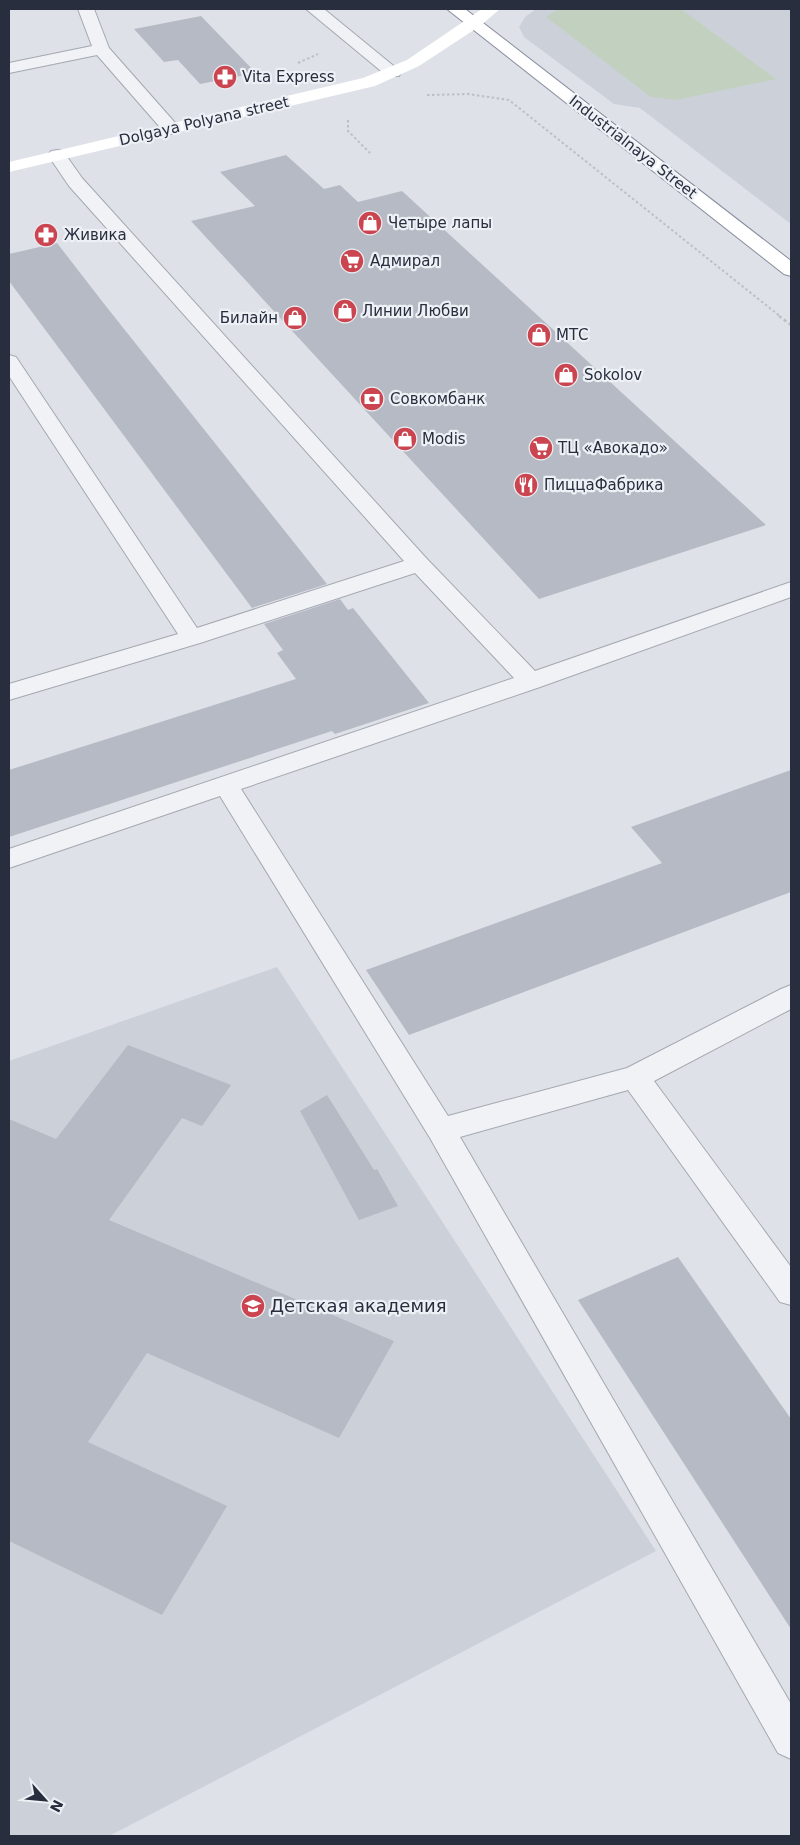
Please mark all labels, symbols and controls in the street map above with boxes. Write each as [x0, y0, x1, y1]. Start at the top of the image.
pharmacy icon: Vita Express [212, 64, 238, 90]
place label: Vita Express [242, 68, 335, 86]
street label: Industrialnaya Street [565, 91, 701, 203]
street label: Dolgaya Polyana street [117, 93, 291, 149]
shop icon: Четыре лапы [357, 210, 383, 236]
place label: Четыре лапы [388, 214, 492, 232]
pharmacy icon: Живика [33, 222, 59, 248]
place label: Живика [64, 226, 127, 244]
supermarket icon: Адмирал [339, 248, 365, 274]
place label: Адмирал [370, 252, 440, 270]
shop icon: Линии Любви [332, 298, 358, 324]
place label: Линии Любви [362, 302, 469, 320]
shop icon: Билайн [282, 305, 308, 331]
place label: Билайн [220, 309, 278, 327]
shop icon: МТС [526, 322, 552, 348]
place label: МТС [556, 326, 589, 344]
shop icon: Sokolov [553, 362, 579, 388]
place label: Sokolov [584, 366, 642, 384]
bank icon: Совкомбанк [359, 386, 385, 412]
place label: Совкомбанк [390, 390, 485, 408]
shop icon: Modis [392, 426, 418, 452]
place label: Modis [422, 430, 466, 448]
supermarket icon: ТЦ «Авокадо» [528, 435, 554, 461]
place label: ТЦ «Авокадо» [557, 439, 668, 457]
restaurant icon: ПиццаФабрика [513, 472, 539, 498]
place label: ПиццаФабрика [544, 476, 664, 494]
school or university icon: Детская академия [240, 1293, 266, 1319]
place label: Детская академия [270, 1295, 447, 1316]
north arrow [20, 1775, 70, 1825]
text: N [47, 1797, 66, 1815]

